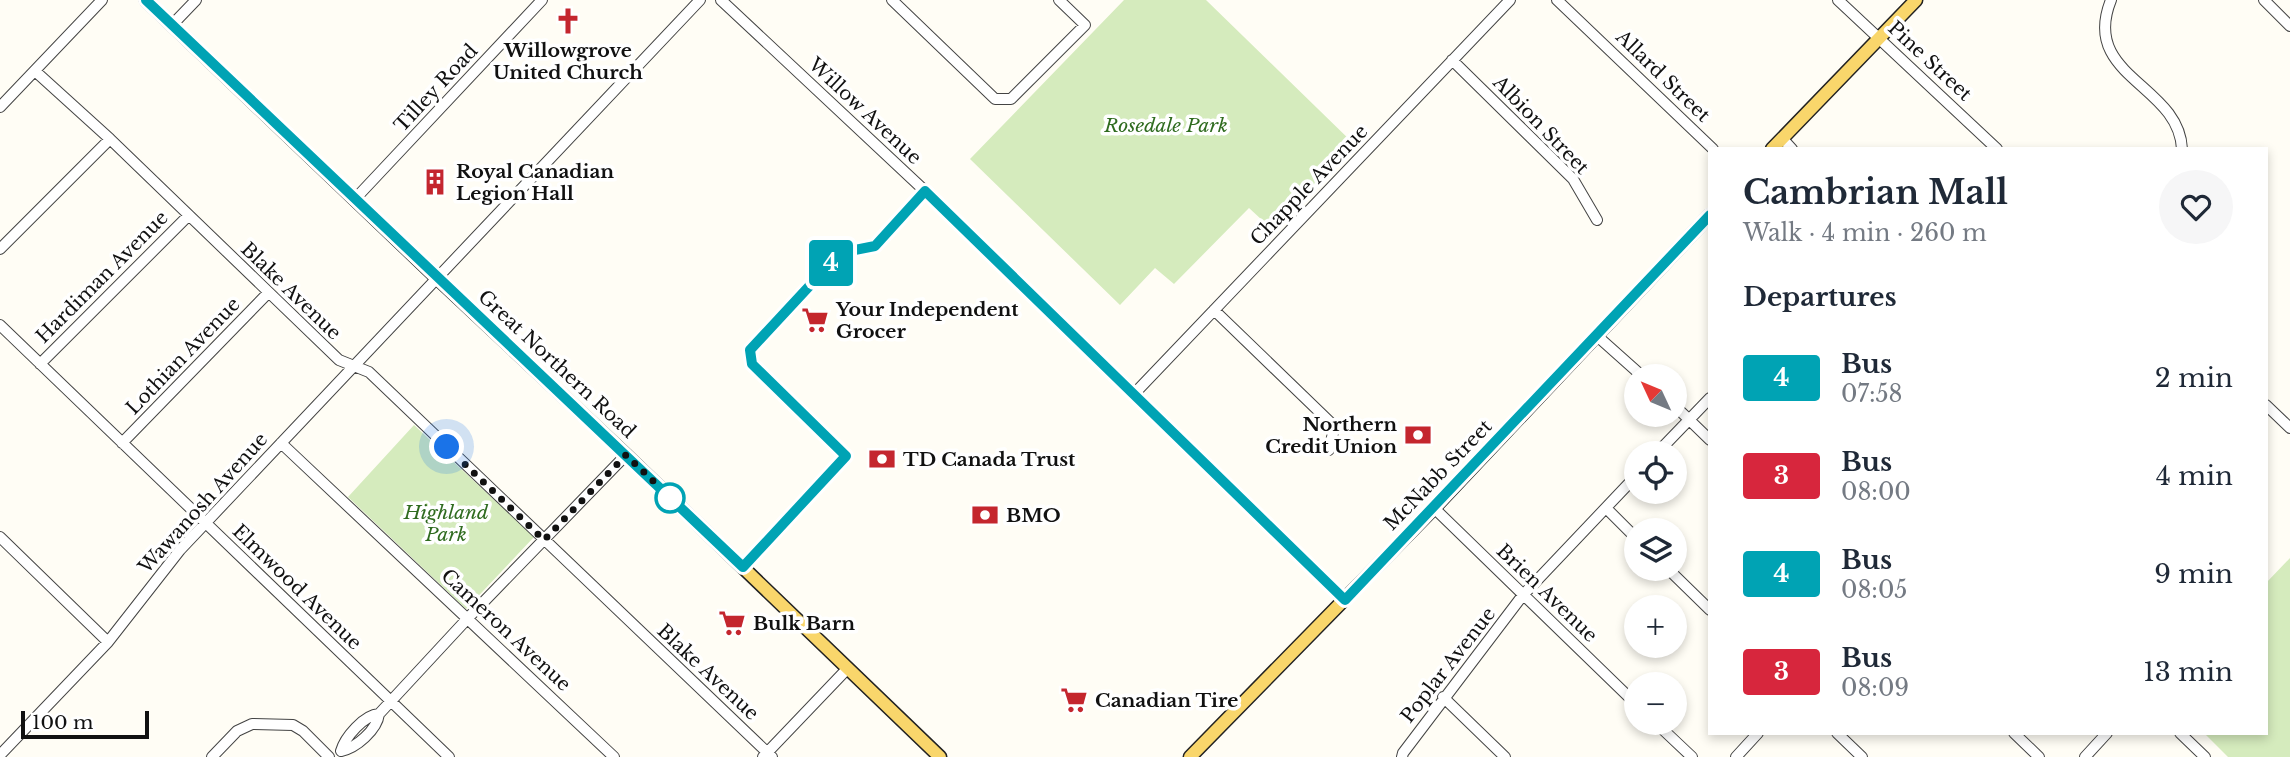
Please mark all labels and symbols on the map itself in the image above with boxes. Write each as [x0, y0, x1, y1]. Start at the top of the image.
church icon: Willowgrove United Church [553, 6, 583, 36]
street label: Pine Street [1883, 16, 1977, 106]
street label: Allard Street [1610, 25, 1715, 127]
street label: Tilley Road [389, 39, 483, 137]
place label: Willowgrove United Church [493, 39, 643, 84]
street label: Willow Avenue [803, 52, 926, 169]
street label: Albion Street [1488, 70, 1594, 180]
park label: Rosedale Park [1103, 114, 1228, 137]
street label: Chapple Avenue [1246, 120, 1372, 250]
place label: Royal Canadian Legion Hall [456, 160, 614, 205]
building icon: Royal Canadian Legion Hall [420, 167, 450, 197]
street label: Hardiman Avenue [31, 206, 173, 348]
street label: Blake Avenue [236, 237, 346, 345]
line badge: 4 [808, 240, 854, 286]
street label: Great Northern Road [474, 285, 641, 443]
street label: Lothian Avenue [121, 293, 245, 419]
place label: Your Independent Grocer [835, 298, 1019, 343]
supermarket icon: Your Independent Grocer [800, 305, 830, 335]
north arrow [1624, 364, 1687, 427]
place label: Northern Credit Union [1265, 413, 1397, 458]
street label: McNabb Street [1379, 414, 1497, 535]
bank icon: Northern Credit Union [1403, 420, 1433, 450]
street label: Wawanosh Avenue [133, 428, 272, 579]
your location [429, 429, 464, 464]
bank icon: TD Canada Trust [867, 444, 897, 474]
place label: TD Canada Trust [903, 448, 1076, 471]
unlabelled marker [655, 483, 685, 513]
bank icon: BMO [970, 500, 1000, 530]
park label: Highland Park [403, 501, 489, 546]
place label: BMO [1006, 504, 1061, 527]
street label: Elmwood Avenue [228, 519, 366, 655]
street label: Brien Avenue [1492, 539, 1602, 647]
street label: Cameron Avenue [437, 564, 575, 696]
street label: Poplar Avenue [1396, 603, 1500, 727]
supermarket icon: Bulk Barn [717, 608, 747, 638]
place label: Bulk Barn [753, 612, 855, 635]
street label: Blake Avenue [653, 619, 763, 725]
supermarket icon: Canadian Tire [1059, 685, 1089, 715]
place label: Canadian Tire [1095, 689, 1238, 712]
scale bar [21, 708, 149, 740]

